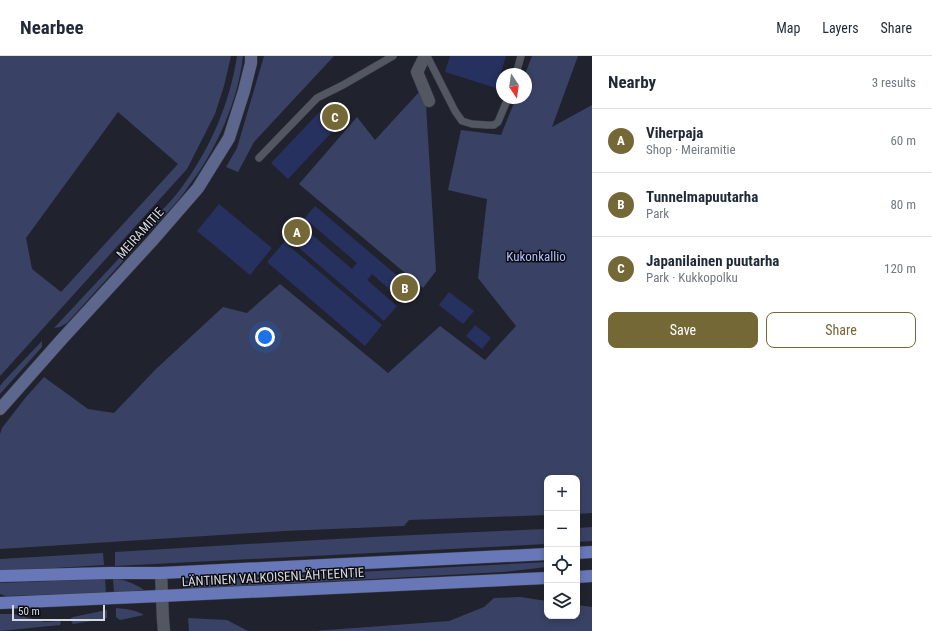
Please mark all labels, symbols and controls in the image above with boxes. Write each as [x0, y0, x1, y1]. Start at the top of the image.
text: Nearbee [20, 16, 84, 39]
text: Map [776, 20, 800, 36]
text: Layers [822, 20, 859, 36]
text: Share [881, 20, 912, 36]
north arrow [496, 68, 532, 104]
text: Nearby [608, 72, 656, 92]
text: 3 results [872, 75, 916, 90]
pin: C [322, 102, 348, 132]
text: Viherpaja [646, 124, 703, 142]
text: A [617, 133, 625, 148]
text: 60 m [890, 133, 916, 148]
text: Shop · Meiramitie [646, 142, 736, 157]
text: Tunnelmapuutarha [646, 188, 758, 206]
text: B [617, 197, 625, 212]
text: 80 m [890, 197, 916, 212]
street label: MEIRAMITIE [113, 204, 167, 262]
text: Park [646, 206, 669, 221]
pin: A [284, 217, 310, 247]
park label: Kukonkallio [506, 249, 566, 264]
text: Japanilainen puutarha [646, 252, 779, 270]
text: C [617, 261, 625, 276]
text: 120 m [884, 261, 916, 276]
text: Park · Kukkopolku [646, 270, 738, 285]
pin: B [392, 273, 418, 303]
button: Save [608, 312, 758, 348]
button: Share [766, 312, 916, 348]
your location [255, 327, 275, 347]
map controls [544, 475, 580, 619]
button: + [544, 475, 580, 511]
button: − [544, 511, 580, 547]
button: locate [544, 547, 580, 583]
street label: LÄNTINEN VALKOISENLÄHTEENTIE [181, 565, 365, 589]
button: layers [544, 583, 580, 619]
scale bar [12, 603, 105, 622]
text: 50 m [18, 605, 40, 618]

